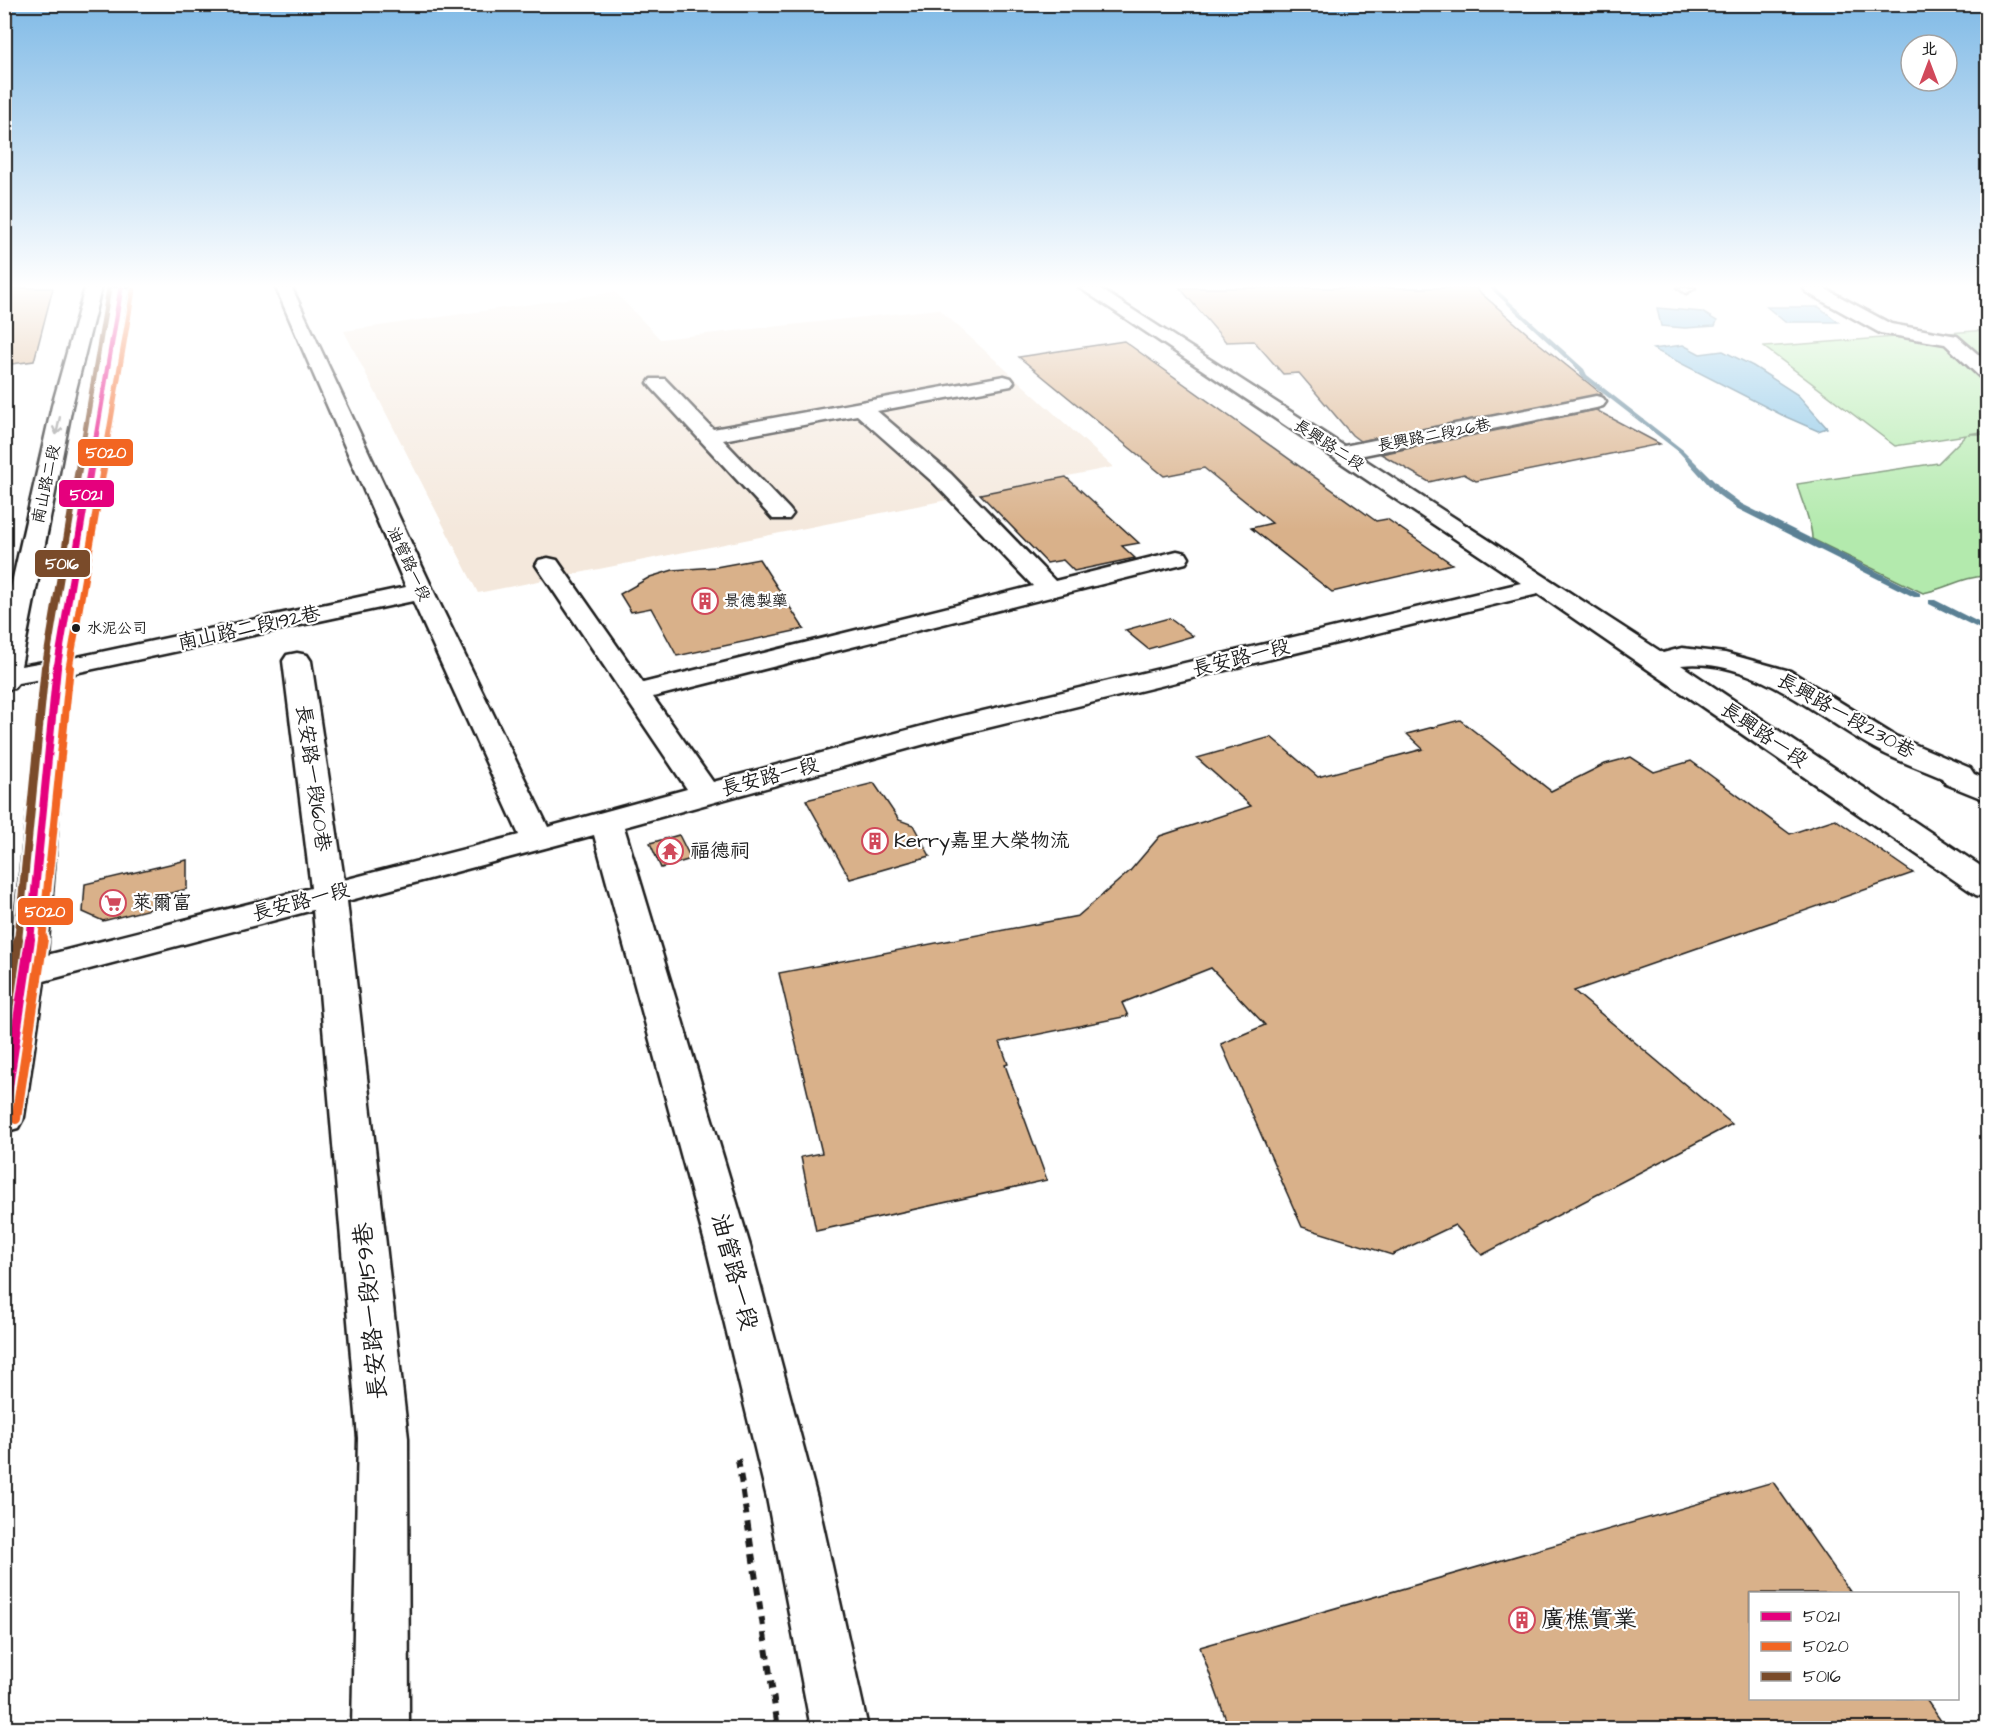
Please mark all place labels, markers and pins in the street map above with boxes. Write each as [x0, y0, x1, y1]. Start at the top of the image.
building icon: 景德製藥 [690, 586, 720, 616]
place label: 景德製藥 [724, 590, 788, 612]
place label: 水泥公司 [87, 618, 147, 639]
marker: 水泥公司 [70, 622, 82, 634]
building icon: Kerry嘉里大榮物流 [860, 826, 890, 856]
place label: Kerry嘉里大榮物流 [894, 827, 1070, 856]
temple icon: 福德祠 [655, 836, 685, 866]
place label: 福德祠 [690, 837, 750, 865]
supermarket icon: 萊爾富 [98, 888, 128, 918]
place label: 萊爾富 [132, 889, 192, 917]
place label: 廣樵實業 [1541, 1603, 1637, 1637]
building icon: 廣樵實業 [1507, 1605, 1537, 1635]

